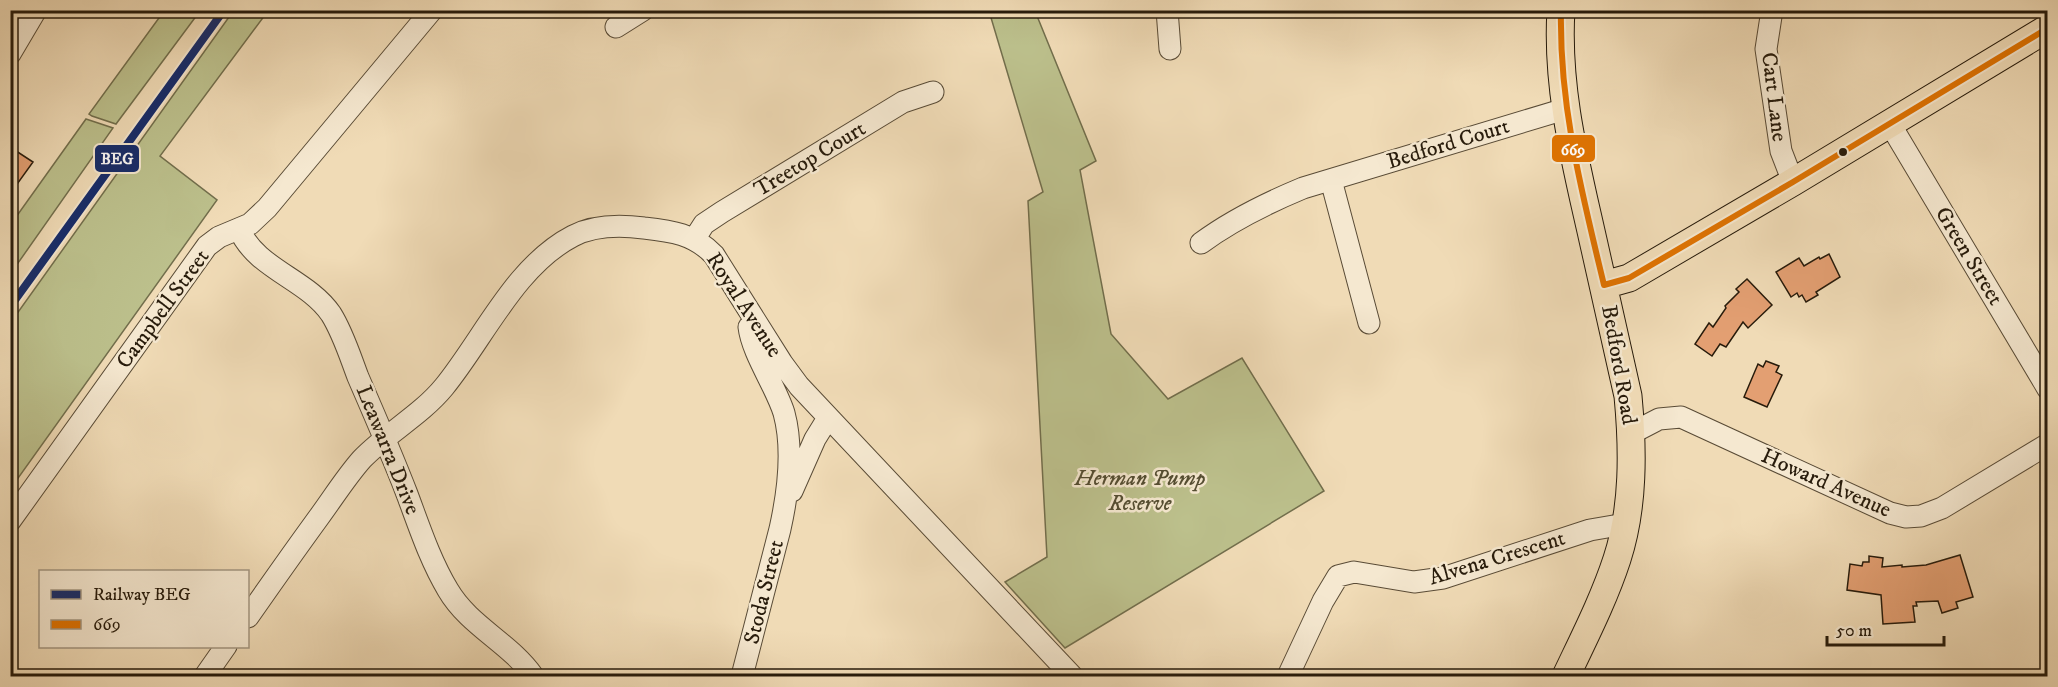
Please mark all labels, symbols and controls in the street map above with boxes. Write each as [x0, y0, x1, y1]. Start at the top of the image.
street label: Cart Lane [1755, 51, 1793, 143]
street label: Bedford Court [1384, 113, 1512, 175]
street label: Treetop Court [749, 115, 871, 203]
line badge: 669 [1551, 134, 1596, 163]
text: 669 [1561, 140, 1585, 160]
line badge: BEG [94, 144, 140, 173]
unlabelled marker [1837, 146, 1849, 158]
text: BEG [101, 149, 134, 169]
street label: Green Street [1929, 202, 2009, 310]
street label: Campbell Street [111, 244, 215, 374]
street label: Royal Avenue [700, 247, 788, 363]
street label: Bedford Road [1595, 303, 1643, 427]
street label: Leawarra Drive [350, 381, 426, 519]
street label: Howard Avenue [1757, 442, 1895, 524]
park label: Herman Pump Reserve [1074, 465, 1206, 517]
street label: Alvena Crescent [1426, 524, 1568, 592]
street label: Stoda Street [738, 537, 790, 647]
legend [39, 570, 249, 648]
text: Railway BEG [93, 584, 191, 606]
scale bar [1827, 609, 1944, 647]
text: 669 [93, 614, 121, 636]
text: 50 m [1836, 620, 1872, 642]

